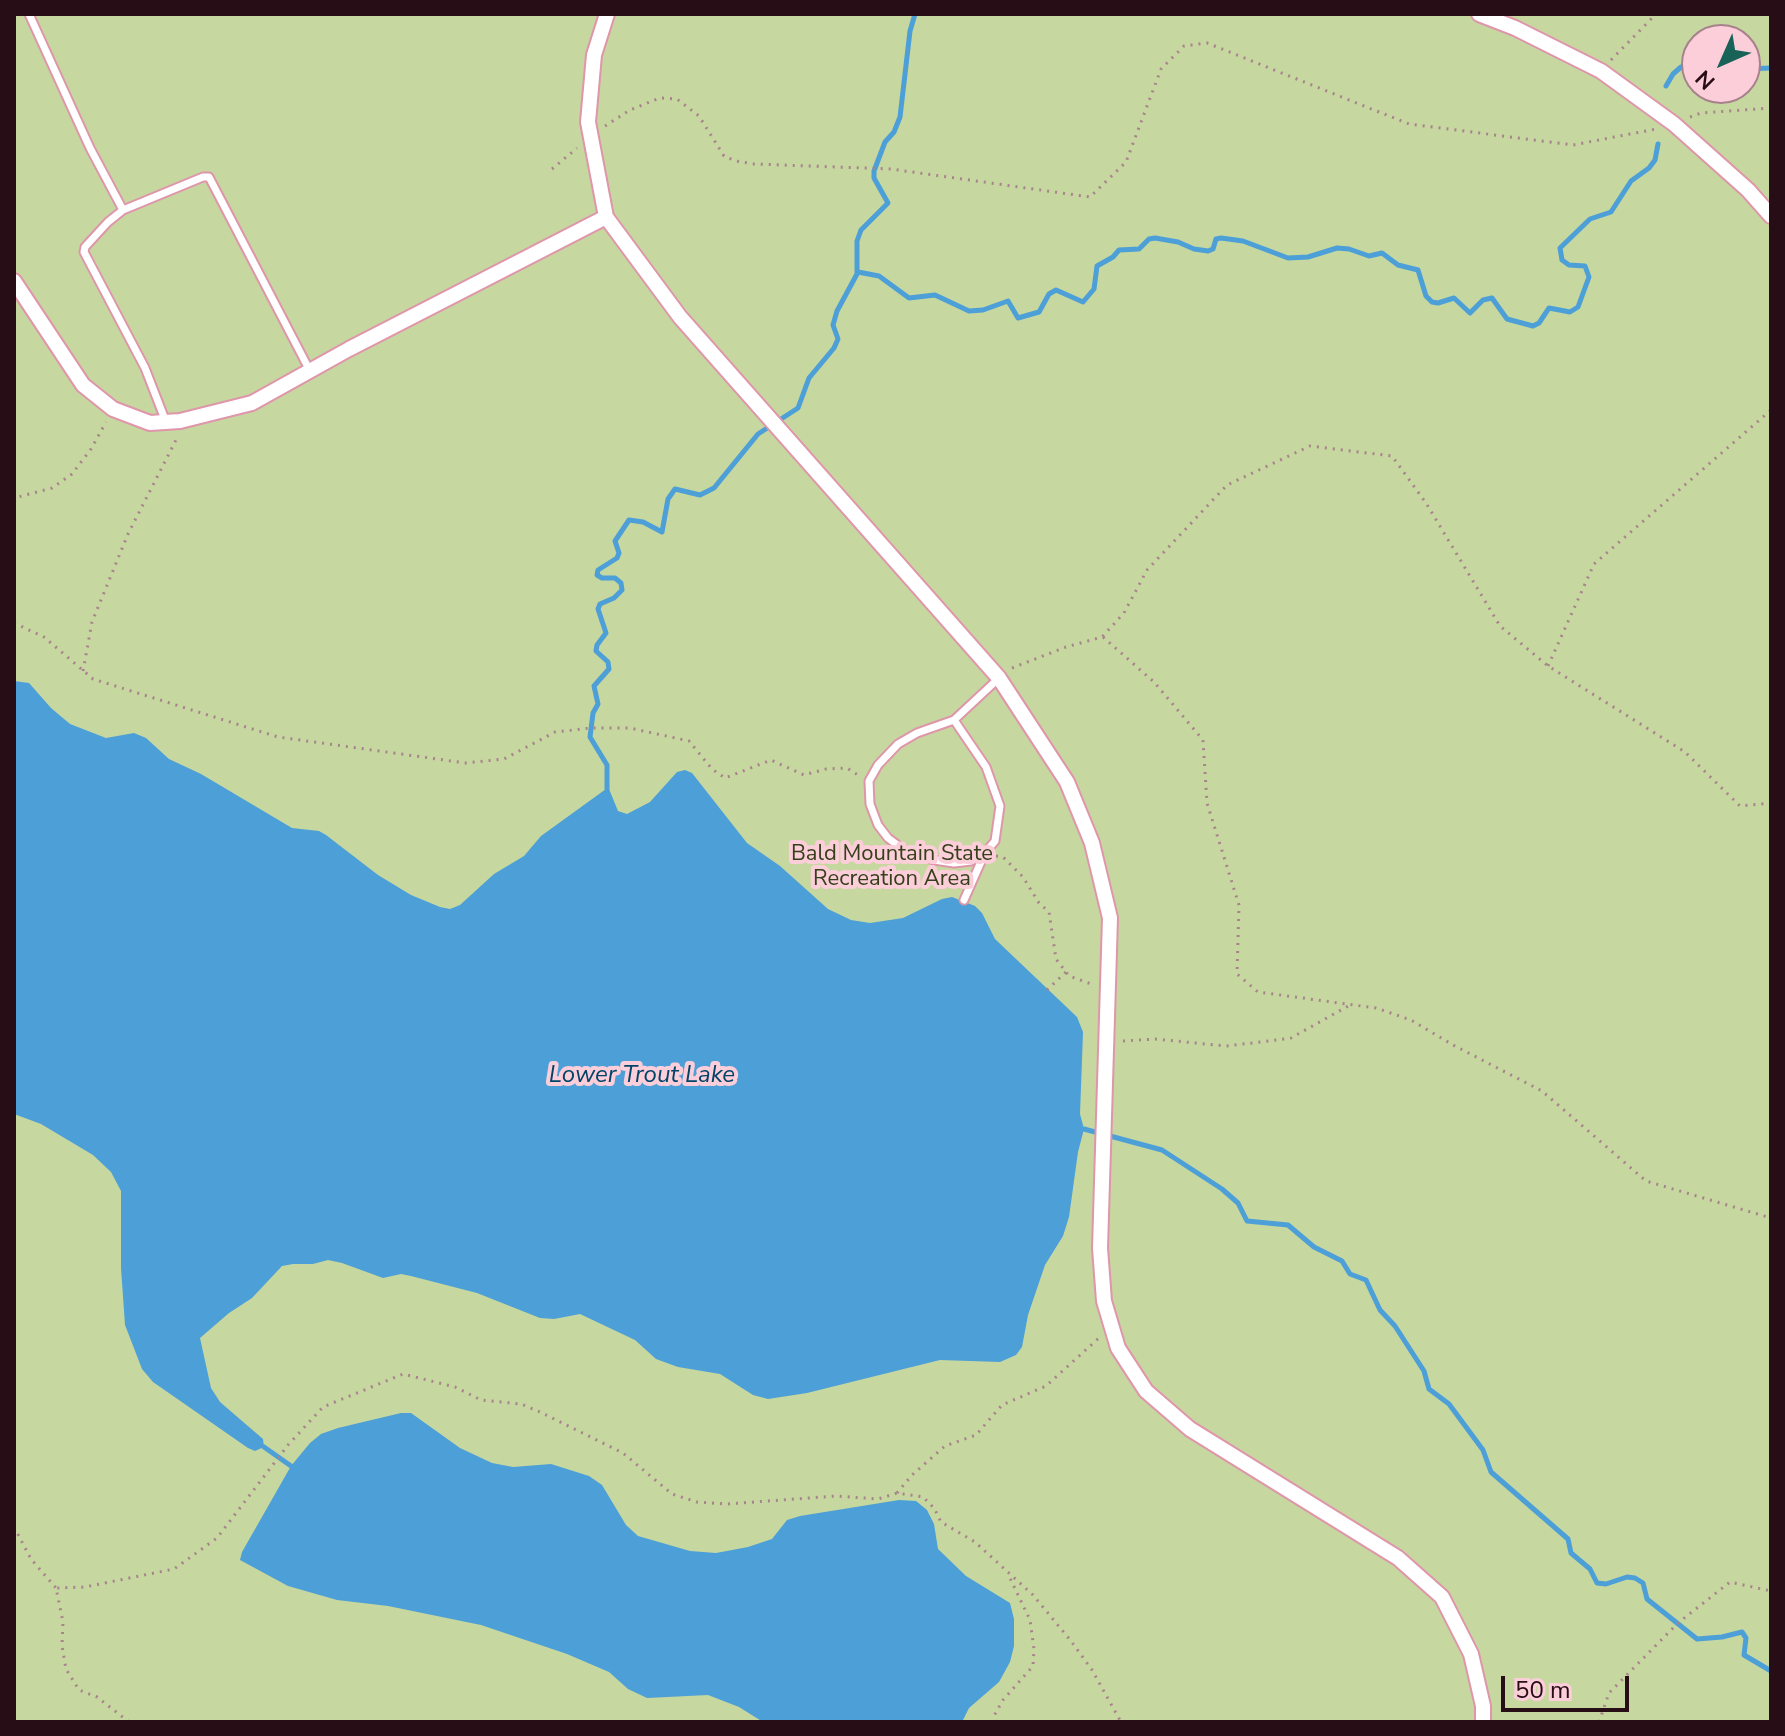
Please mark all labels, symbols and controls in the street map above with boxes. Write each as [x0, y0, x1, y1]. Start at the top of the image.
north arrow [1681, 24, 1761, 104]
text: N [1689, 63, 1722, 96]
park label: Bald Mountain State Recreation Area [791, 842, 993, 894]
water label: Lower Trout Lake [549, 1062, 735, 1090]
scale bar [1505, 1660, 1633, 1710]
text: 50 m [1515, 1674, 1571, 1706]

